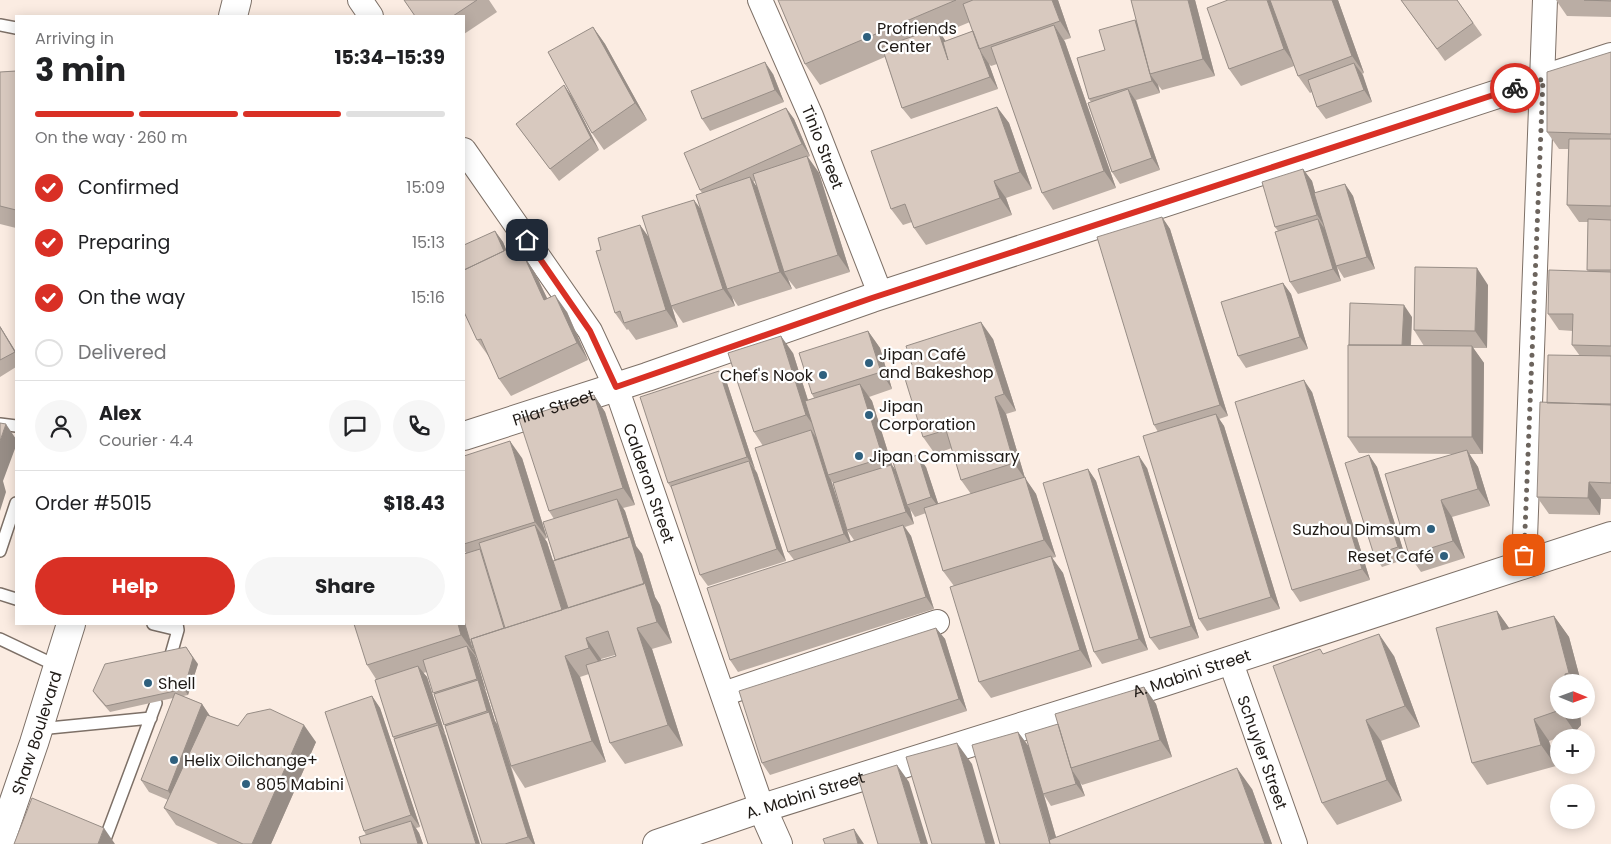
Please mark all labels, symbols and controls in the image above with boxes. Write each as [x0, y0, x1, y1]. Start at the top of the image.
place label: Profriends Center [877, 17, 957, 58]
text: Arriving in [35, 27, 114, 50]
marker: Profriends Center [861, 31, 873, 43]
text: 15:34–15:39 [334, 44, 445, 71]
text: 3 min [35, 47, 126, 92]
courier [1490, 63, 1540, 113]
icon: bike [1501, 74, 1529, 102]
street label: Tinio Street [796, 101, 850, 192]
text: On the way · 260 m [35, 126, 187, 149]
icon: check [35, 174, 63, 202]
text: Confirmed [78, 174, 179, 201]
text: 15:09 [406, 176, 445, 199]
pin [506, 219, 548, 261]
icon: home [513, 226, 541, 254]
icon: check [35, 229, 63, 257]
text: Preparing [78, 229, 170, 256]
text: 15:13 [412, 231, 445, 254]
icon: check [35, 284, 63, 312]
text: On the way [78, 284, 185, 311]
text: 15:16 [411, 286, 445, 309]
text: Delivered [78, 339, 167, 366]
place label: Jipan Café and Bakeshop [879, 343, 994, 384]
marker: Jipan Café and Bakeshop [863, 357, 875, 369]
place label: Chef's Nook [720, 364, 814, 387]
marker: Chef's Nook [817, 369, 829, 381]
street label: Pilar Street [509, 383, 598, 431]
place label: Jipan Corporation [879, 395, 976, 436]
button: person [35, 400, 87, 452]
text: Alex [99, 400, 141, 427]
button: chat [329, 400, 381, 452]
button: phone [393, 400, 445, 452]
marker: Jipan Corporation [863, 409, 875, 421]
street label: Calderon Street [618, 420, 681, 546]
text: Courier · 4.4 [99, 429, 193, 452]
place label: Jipan Commissary [869, 445, 1020, 468]
marker: Jipan Commissary [853, 450, 865, 462]
text: Order #5015 [35, 490, 152, 517]
text: $18.43 [383, 490, 445, 517]
place label: Suzhou Dimsum [1292, 518, 1421, 541]
marker: Suzhou Dimsum [1425, 523, 1437, 535]
pin [1503, 534, 1545, 576]
icon: bag [1510, 541, 1538, 569]
place label: Reset Café [1348, 545, 1434, 568]
marker: Reset Café [1438, 550, 1450, 562]
button: Help [35, 557, 235, 615]
button: Share [245, 557, 445, 615]
street label: A. Mabini Street [1129, 643, 1254, 703]
street label: Shaw Boulevard [6, 668, 67, 798]
place label: Shell [158, 672, 195, 695]
north arrow [1550, 674, 1595, 719]
map controls [1550, 674, 1595, 829]
marker: Shell [142, 677, 154, 689]
street label: Schuyler Street [1232, 692, 1293, 813]
button: + [1550, 729, 1595, 774]
place label: Helix Oilchange+ [184, 749, 318, 772]
marker: Helix Oilchange+ [168, 754, 180, 766]
street label: A. Mabini Street [743, 765, 867, 824]
place label: 805 Mabini [256, 773, 344, 796]
marker: 805 Mabini [240, 778, 252, 790]
button: − [1550, 784, 1595, 829]

